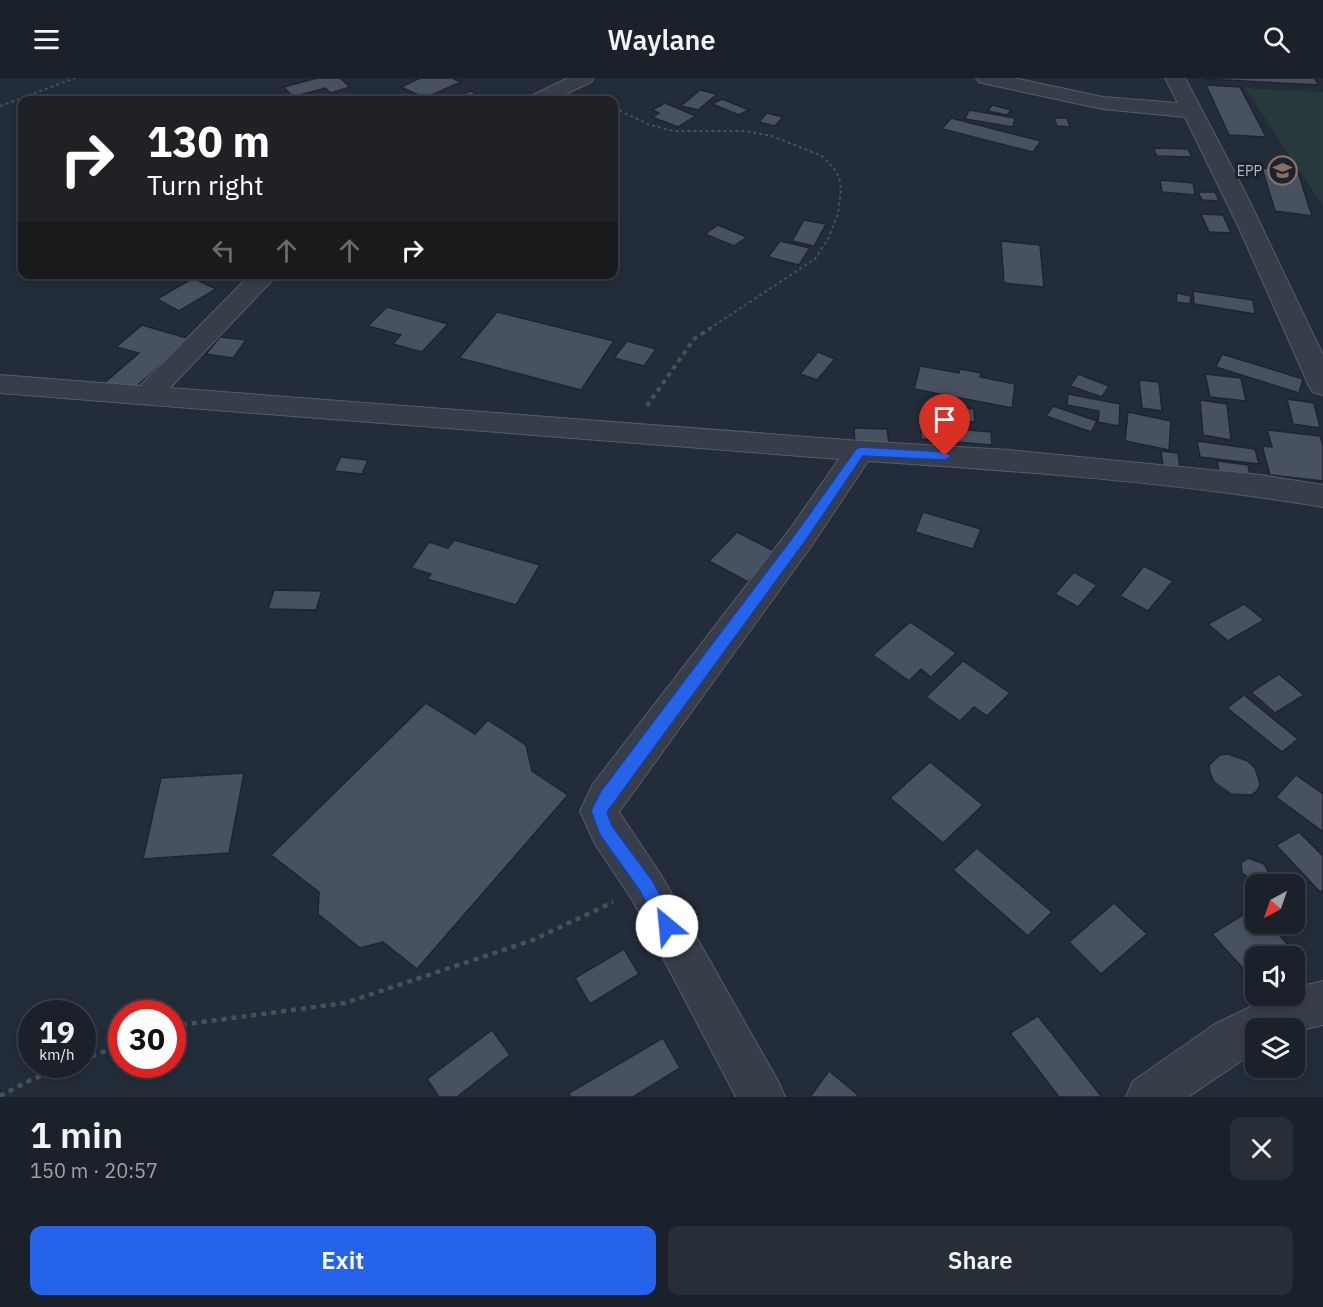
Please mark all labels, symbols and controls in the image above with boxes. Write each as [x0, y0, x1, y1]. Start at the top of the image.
text: Waylane [608, 22, 715, 57]
icon: menu [30, 23, 63, 56]
icon: search [1260, 23, 1293, 56]
text: 130 m [147, 114, 270, 169]
icon: right [48, 120, 126, 198]
school or university icon: EPP [1267, 155, 1299, 187]
place label: EPP [1237, 162, 1262, 180]
text: Turn right [147, 167, 264, 202]
icon: left [207, 234, 240, 267]
icon: ahead [270, 234, 303, 267]
icon: ahead [333, 234, 366, 267]
icon: right [396, 234, 429, 267]
pin [919, 394, 970, 456]
icon: arrive [928, 403, 961, 436]
north arrow [1245, 874, 1305, 934]
map controls [1245, 874, 1305, 1078]
position arrow [635, 894, 699, 958]
button: sound [1245, 946, 1305, 1006]
speed limit sign: 30 [108, 1000, 186, 1078]
text: 19 [39, 1012, 75, 1051]
button: layers [1245, 1018, 1305, 1078]
text: km/h [39, 1045, 75, 1064]
text: 1 min [30, 1111, 123, 1158]
button: close [1230, 1117, 1293, 1180]
text: 150 m · 20:57 [30, 1157, 158, 1184]
button: Exit [30, 1226, 656, 1295]
button: Share [668, 1226, 1293, 1295]

